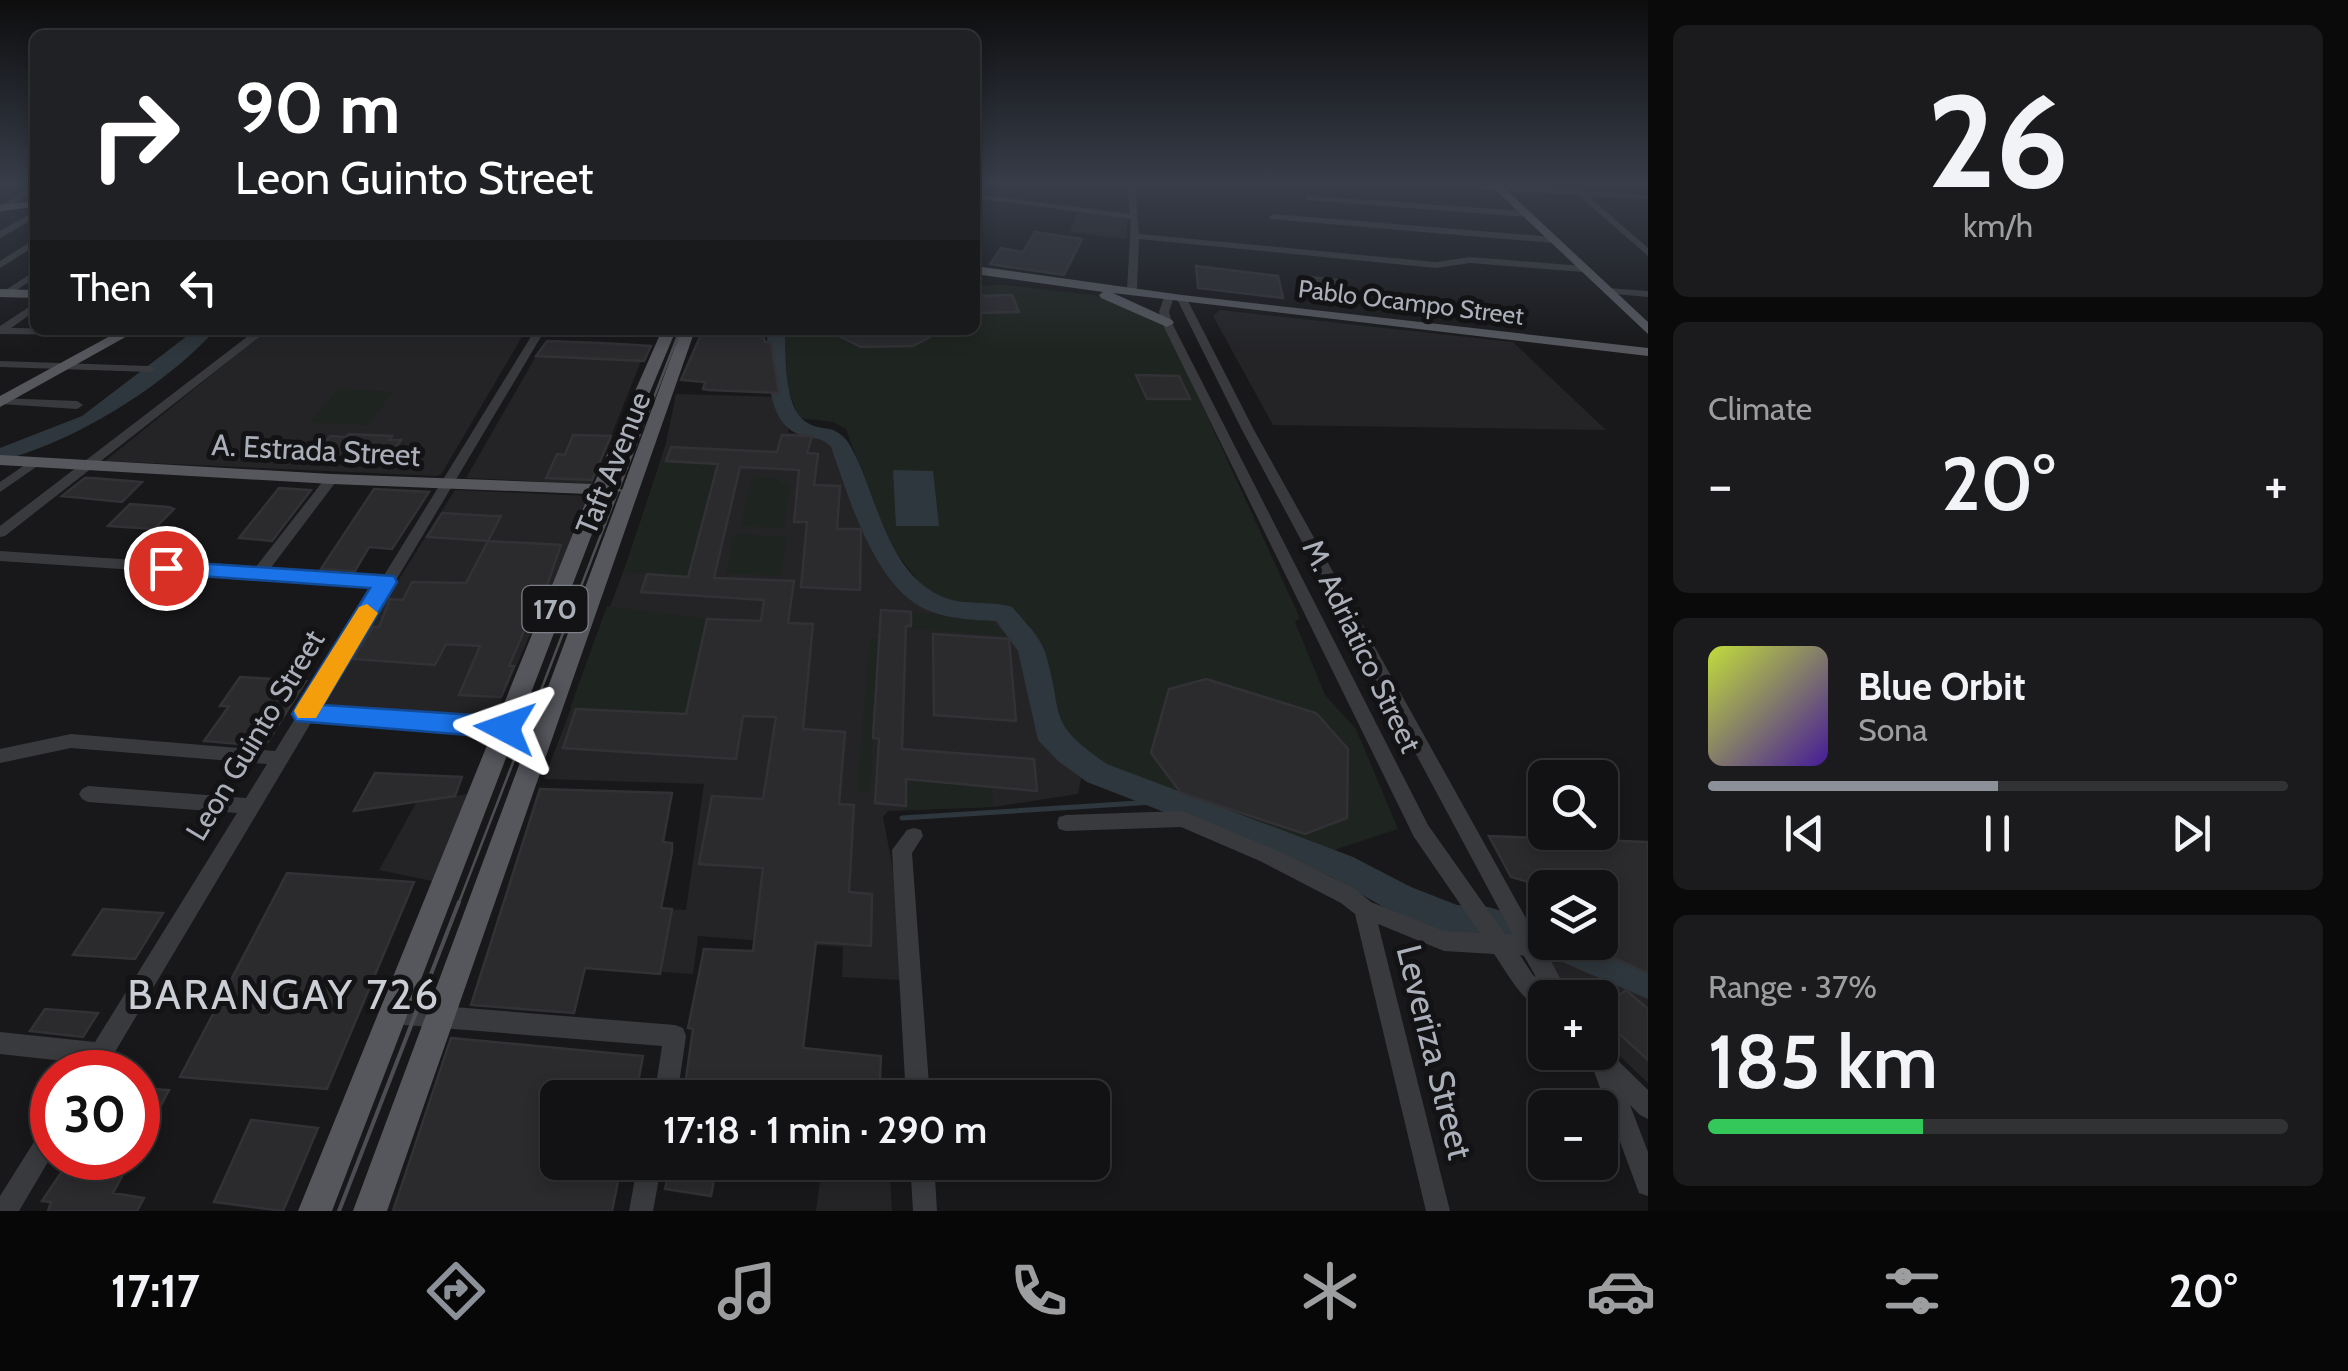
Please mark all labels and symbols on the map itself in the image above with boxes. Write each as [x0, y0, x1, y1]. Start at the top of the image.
street label: Pablo Ocampo Street [1297, 273, 1526, 331]
street label: Taft Avenue [568, 386, 658, 540]
street label: A. Estrada Street [211, 426, 421, 474]
pin [124, 526, 209, 611]
street label: M. Adriatico Street [1294, 533, 1430, 759]
road number: 170 [522, 586, 588, 632]
street label: Leon Guinto Street [178, 623, 332, 847]
position arrow [453, 676, 557, 780]
street label: Leveriza Street [1388, 940, 1482, 1164]
district label: BARANGAY 726 [127, 968, 441, 1020]
speed limit sign: 30 [30, 1050, 160, 1180]

